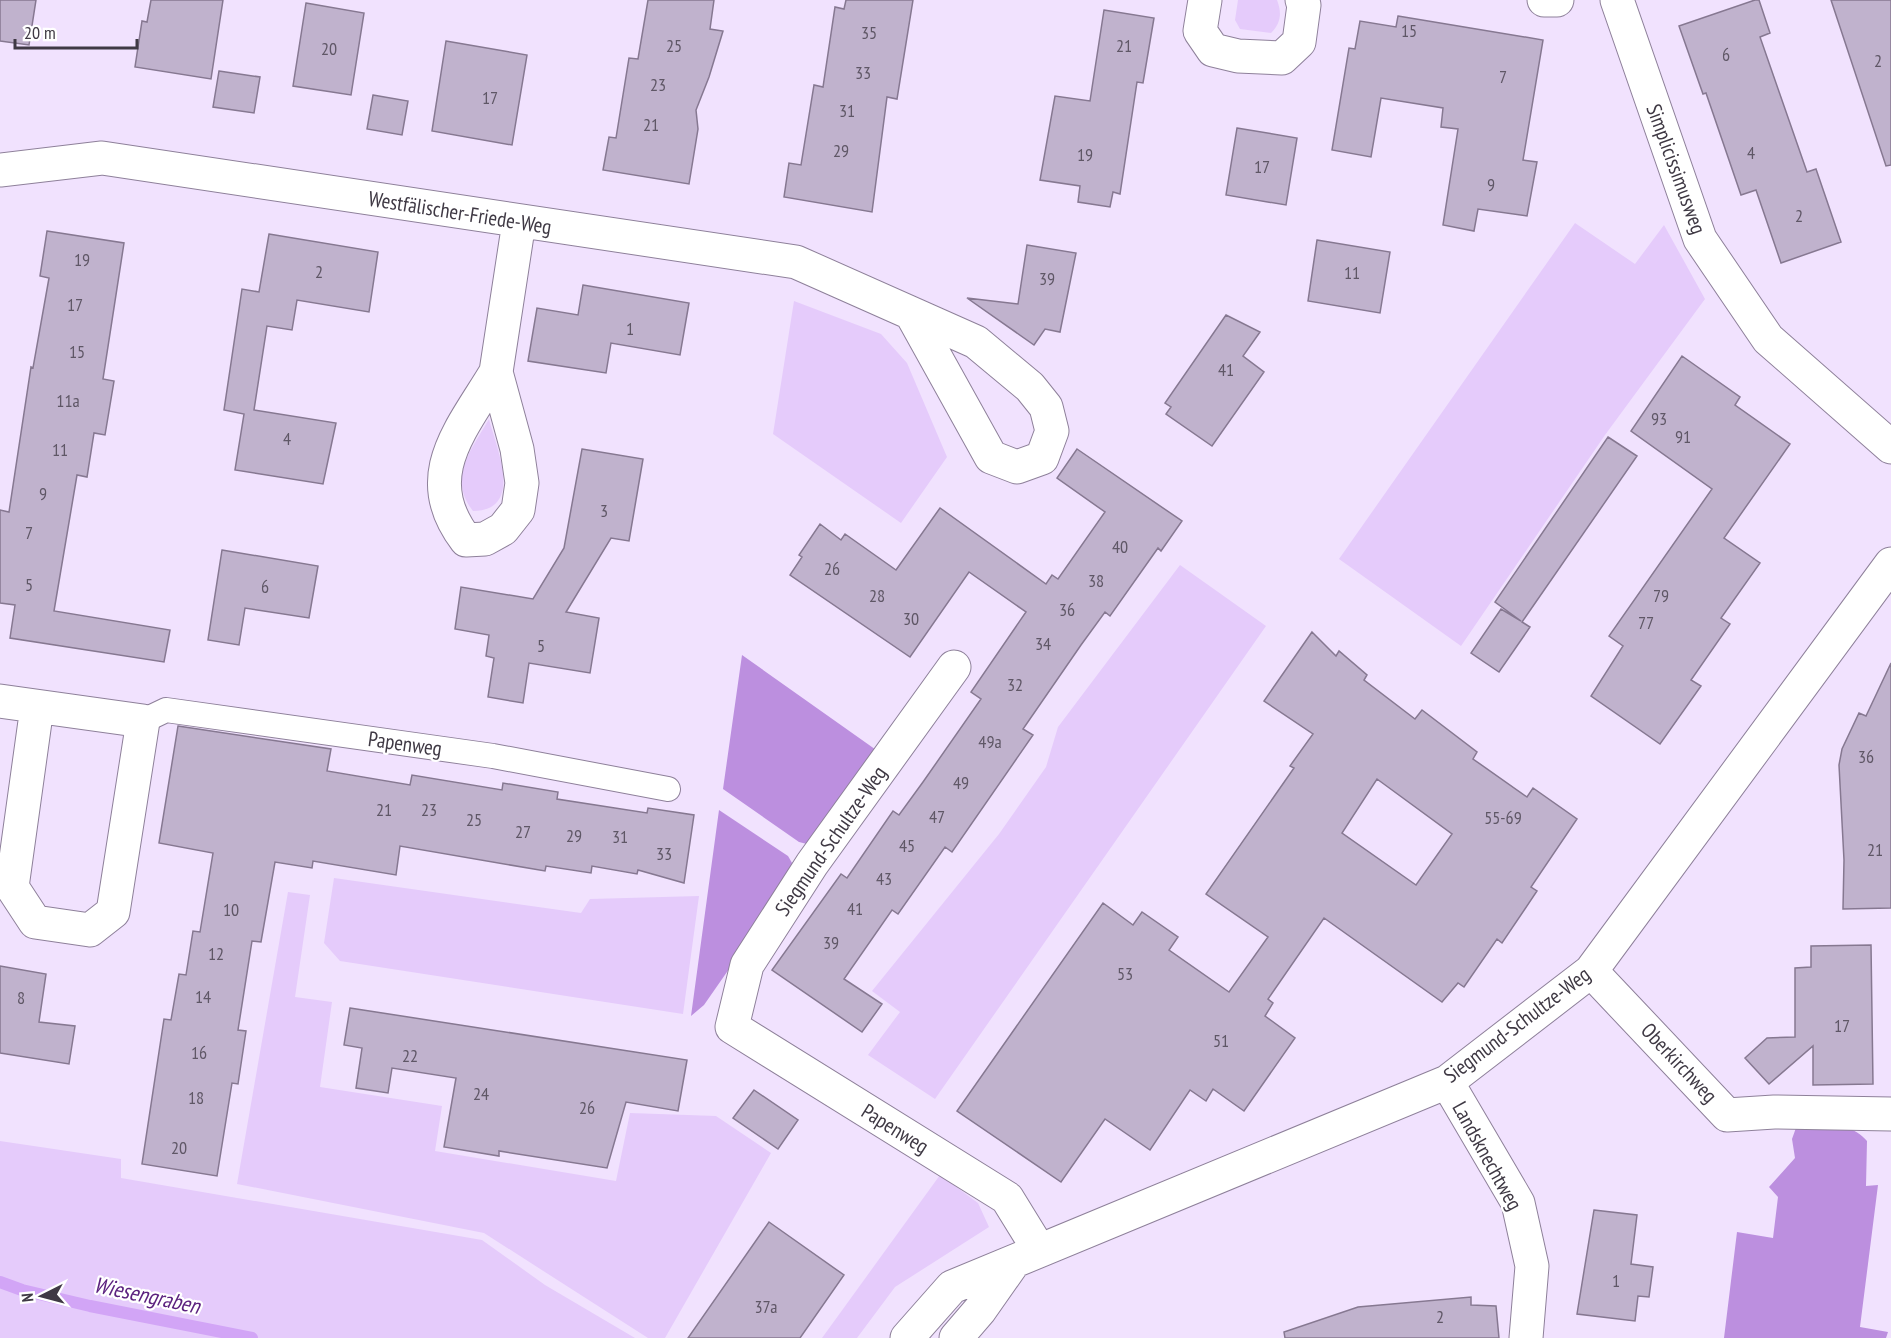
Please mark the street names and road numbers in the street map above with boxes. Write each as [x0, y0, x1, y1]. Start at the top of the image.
street label: Simplicissimusweg [1640, 100, 1712, 237]
street label: Westfälischer-Friede-Weg [367, 185, 553, 240]
street label: Papenweg [366, 725, 444, 762]
street label: Siegmund-Schultze-Weg [769, 761, 892, 921]
street label: Siegmund-Schultze-Weg [1438, 961, 1595, 1089]
street label: Oberkirchweg [1635, 1017, 1723, 1108]
street label: Papenweg [857, 1097, 934, 1160]
street label: Landsknechtweg [1446, 1097, 1528, 1215]

